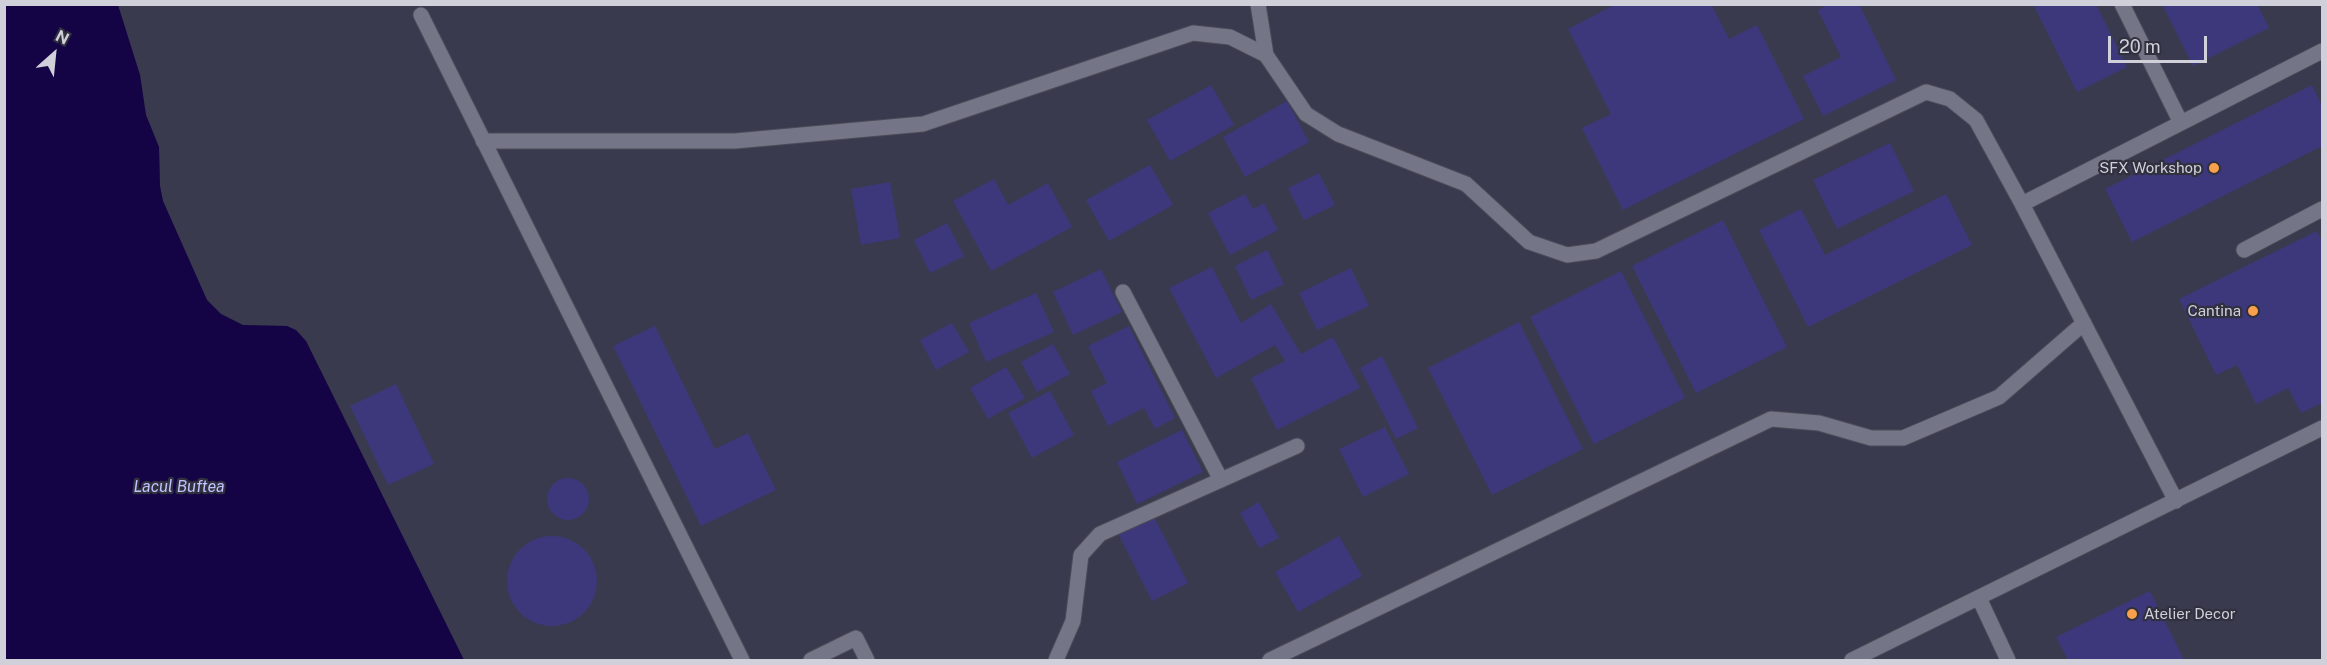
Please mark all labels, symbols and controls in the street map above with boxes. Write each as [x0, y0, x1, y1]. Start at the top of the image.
north arrow [24, 24, 84, 84]
scale bar [2111, 24, 2210, 62]
text: N [53, 26, 72, 49]
text: 20 m [2119, 36, 2161, 57]
place label: SFX Workshop [2099, 159, 2202, 177]
marker: SFX Workshop [2207, 161, 2221, 175]
place label: Cantina [2188, 302, 2241, 320]
marker: Cantina [2246, 304, 2260, 318]
water label: Lacul Buftea [133, 477, 225, 497]
place label: Atelier Decor [2144, 605, 2235, 623]
marker: Atelier Decor [2125, 607, 2139, 621]

